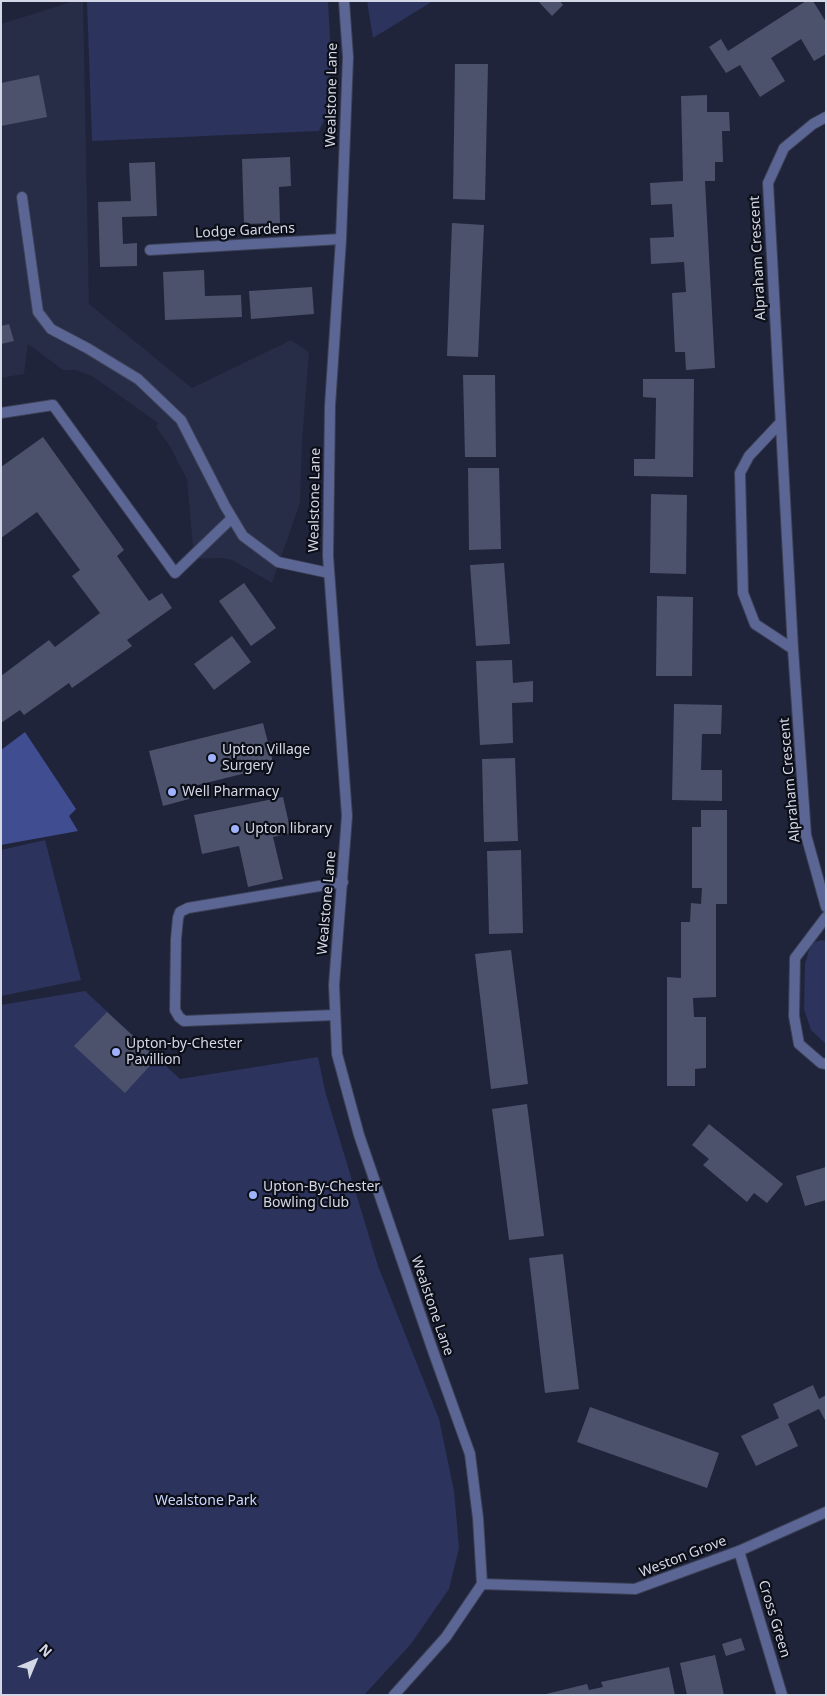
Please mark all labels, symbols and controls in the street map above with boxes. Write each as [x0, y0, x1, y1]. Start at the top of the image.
street label: Wealstone Lane [323, 43, 341, 147]
street label: Alpraham Crescent [746, 195, 770, 321]
street label: Lodge Gardens [195, 220, 295, 242]
street label: Wealstone Lane [306, 448, 324, 552]
street label: Alpraham Crescent [776, 717, 804, 843]
place label: Upton Village Surgery [222, 742, 310, 774]
marker: Upton Village Surgery [206, 752, 218, 764]
place label: Well Pharmacy [182, 784, 279, 800]
marker: Well Pharmacy [166, 786, 178, 798]
place label: Upton library [245, 821, 332, 837]
marker: Upton library [229, 823, 241, 835]
street label: Wealstone Lane [314, 850, 340, 956]
place label: Upton-by-Chester Pavillion [126, 1036, 242, 1068]
marker: Upton-by-Chester Pavillion [110, 1046, 122, 1058]
place label: Upton-By-Chester Bowling Club [263, 1179, 380, 1212]
marker: Upton-By-Chester Bowling Club [247, 1189, 259, 1201]
street label: Wealstone Lane [407, 1254, 457, 1358]
park label: Wealstone Park [155, 1493, 257, 1509]
street label: Weston Grove [637, 1533, 729, 1581]
street label: Cross Green [754, 1578, 794, 1660]
north arrow [10, 1636, 60, 1686]
text: N [35, 1639, 57, 1661]

